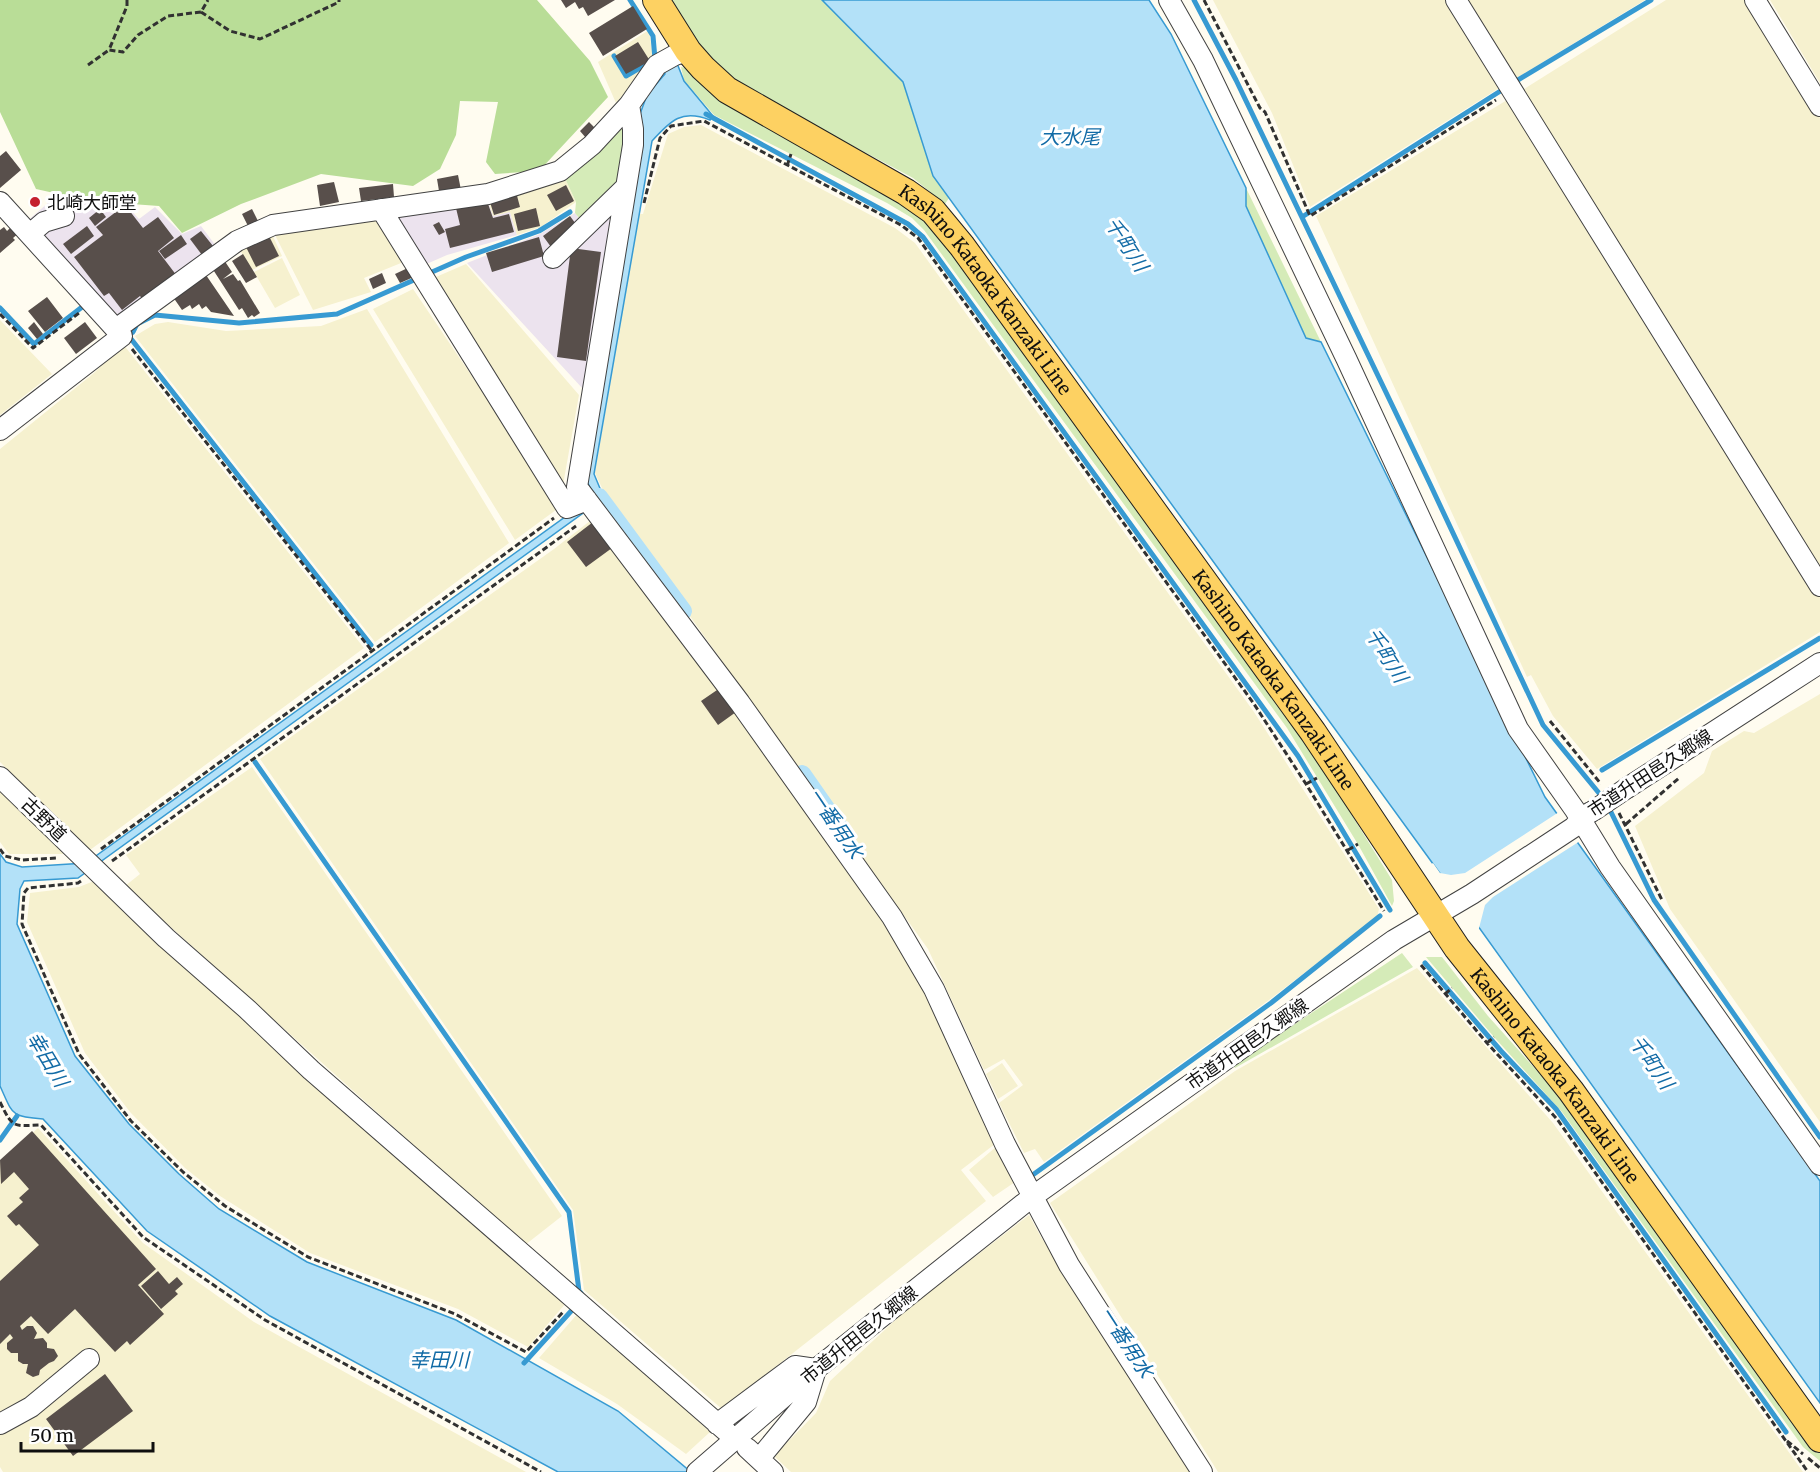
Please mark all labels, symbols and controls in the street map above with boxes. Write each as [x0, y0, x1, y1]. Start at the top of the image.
water label: 大水尾 [1040, 124, 1102, 149]
street label: Kashino Kataoka Kanzaki Line [895, 179, 1077, 399]
place label: 北崎大師堂 [47, 191, 137, 214]
marker: 北崎大師堂 [28, 195, 42, 209]
water label: 千町川 [1100, 212, 1155, 278]
street label: Kashino Kataoka Kanzaki Line [1188, 565, 1360, 794]
water label: 千町川 [1361, 623, 1415, 689]
street label: 市道升田邑久郷線 [1583, 724, 1717, 822]
water label: 一番用水 [803, 783, 870, 865]
street label: 古野道 [17, 792, 71, 846]
street label: Kashino Kataoka Kanzaki Line [1466, 963, 1645, 1188]
street label: 市道升田邑久郷線 [1181, 993, 1313, 1095]
water label: 幸田川 [22, 1027, 75, 1093]
water label: 千町川 [1625, 1030, 1681, 1095]
street label: 市道升田邑久郷線 [796, 1281, 922, 1389]
water label: 一番用水 [1095, 1302, 1160, 1384]
water label: 幸田川 [409, 1347, 471, 1372]
scale bar [21, 1415, 153, 1453]
text: 50 m [30, 1424, 74, 1447]

